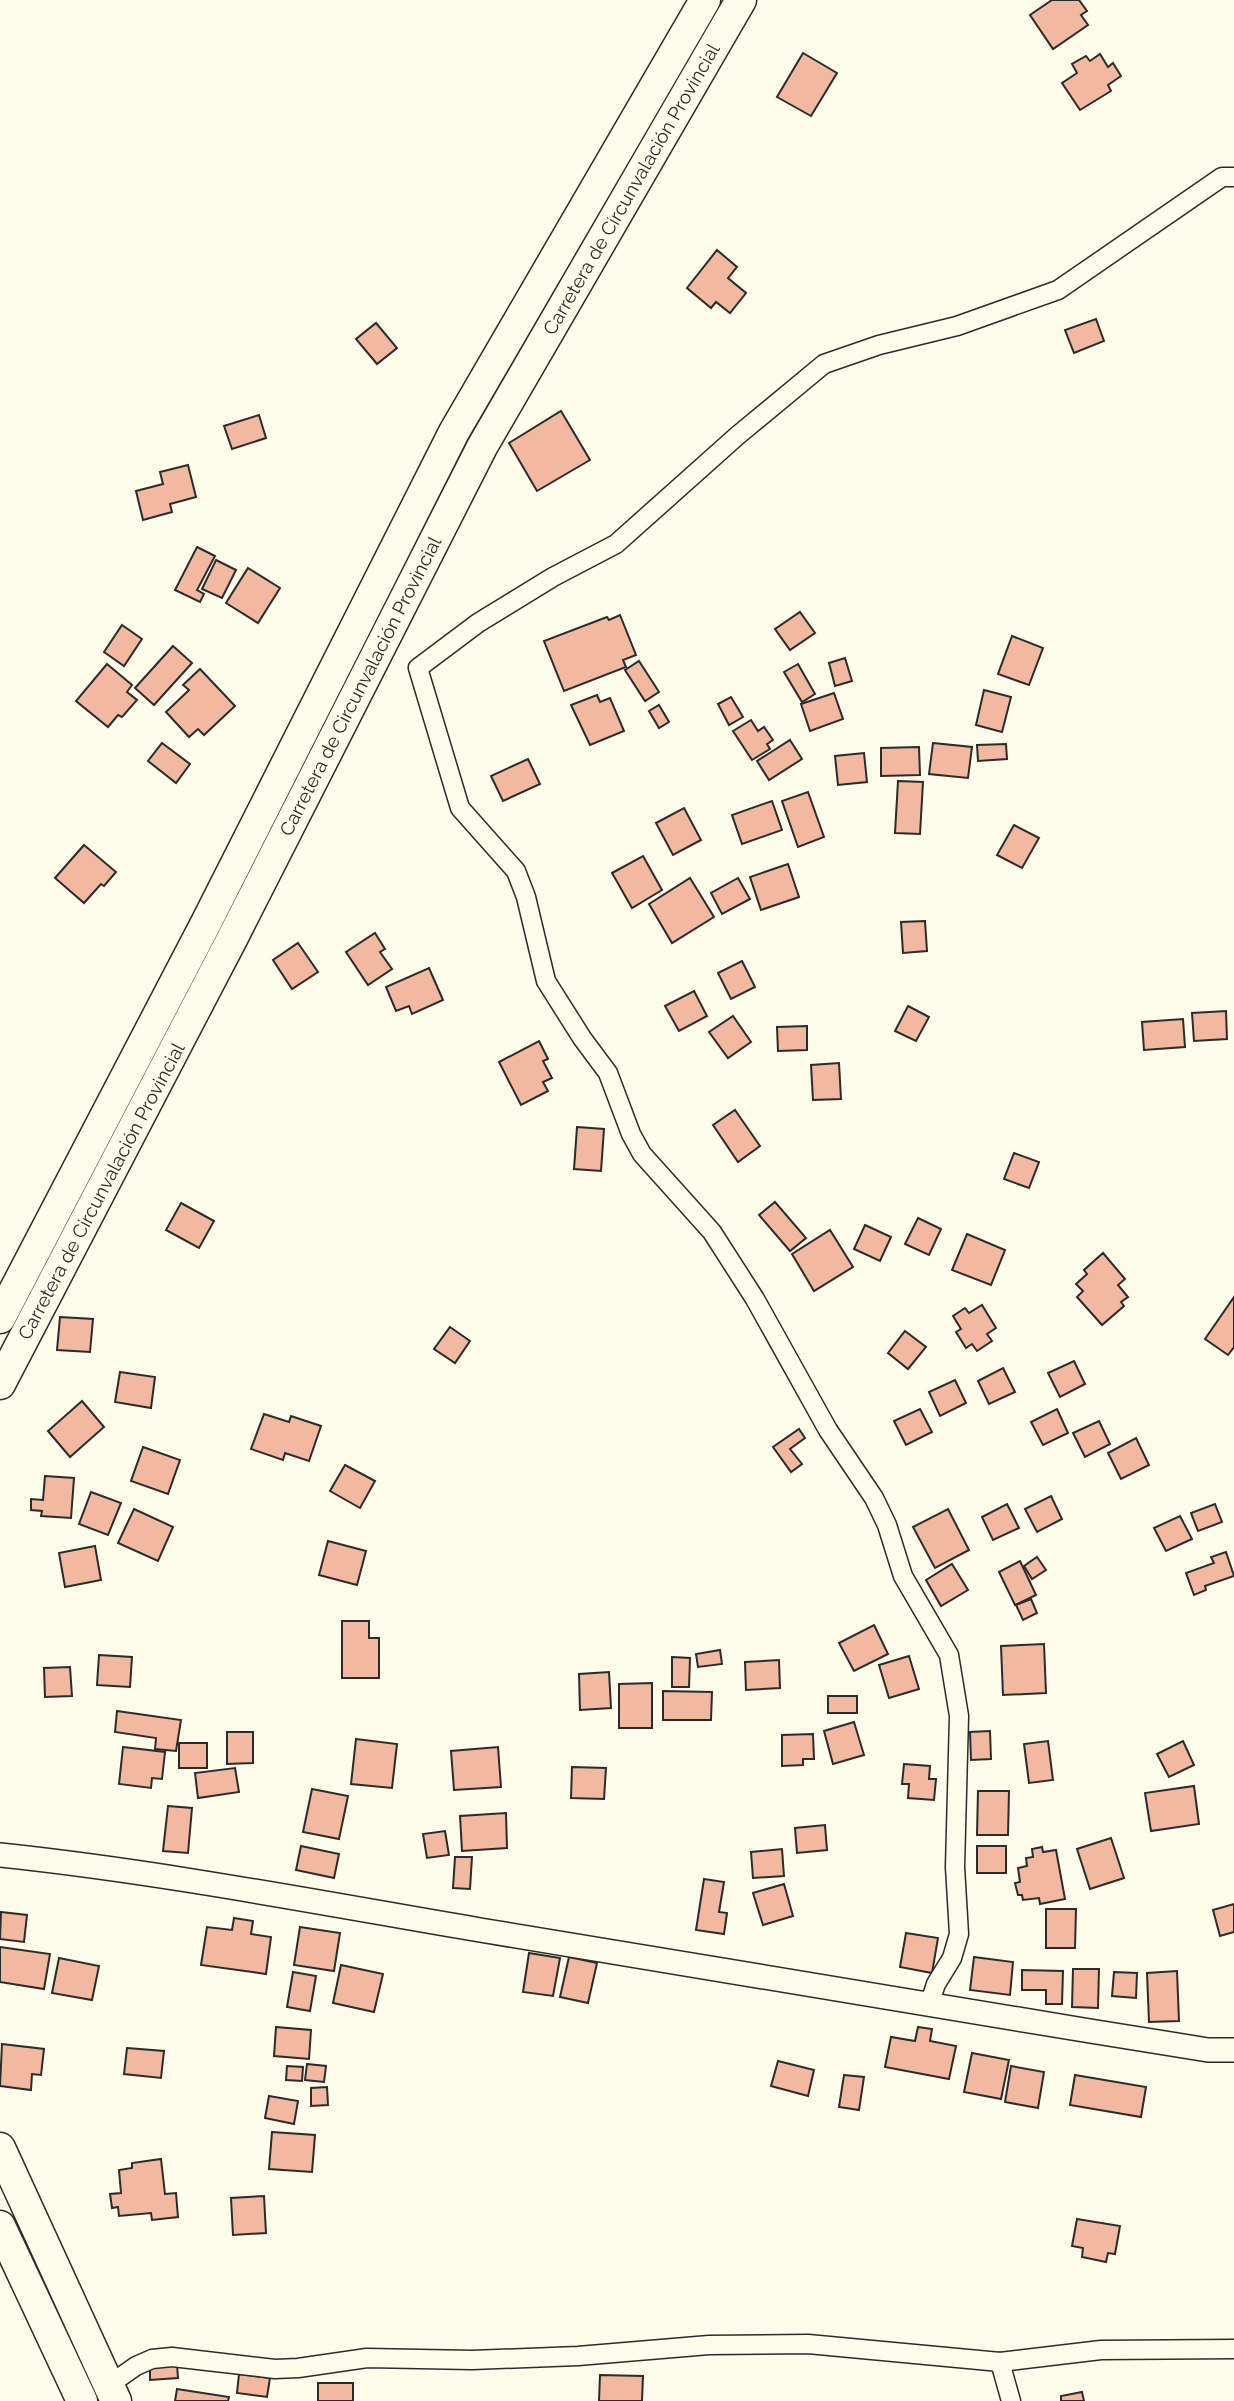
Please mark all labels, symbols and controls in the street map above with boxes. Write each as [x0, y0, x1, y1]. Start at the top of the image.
street label: Carretera de Circunvalación Provincial [538, 39, 724, 339]
street label: Carretera de Circunvalación Provincial [275, 532, 446, 839]
street label: Carretera de Circunvalación Provincial [13, 1038, 189, 1343]

